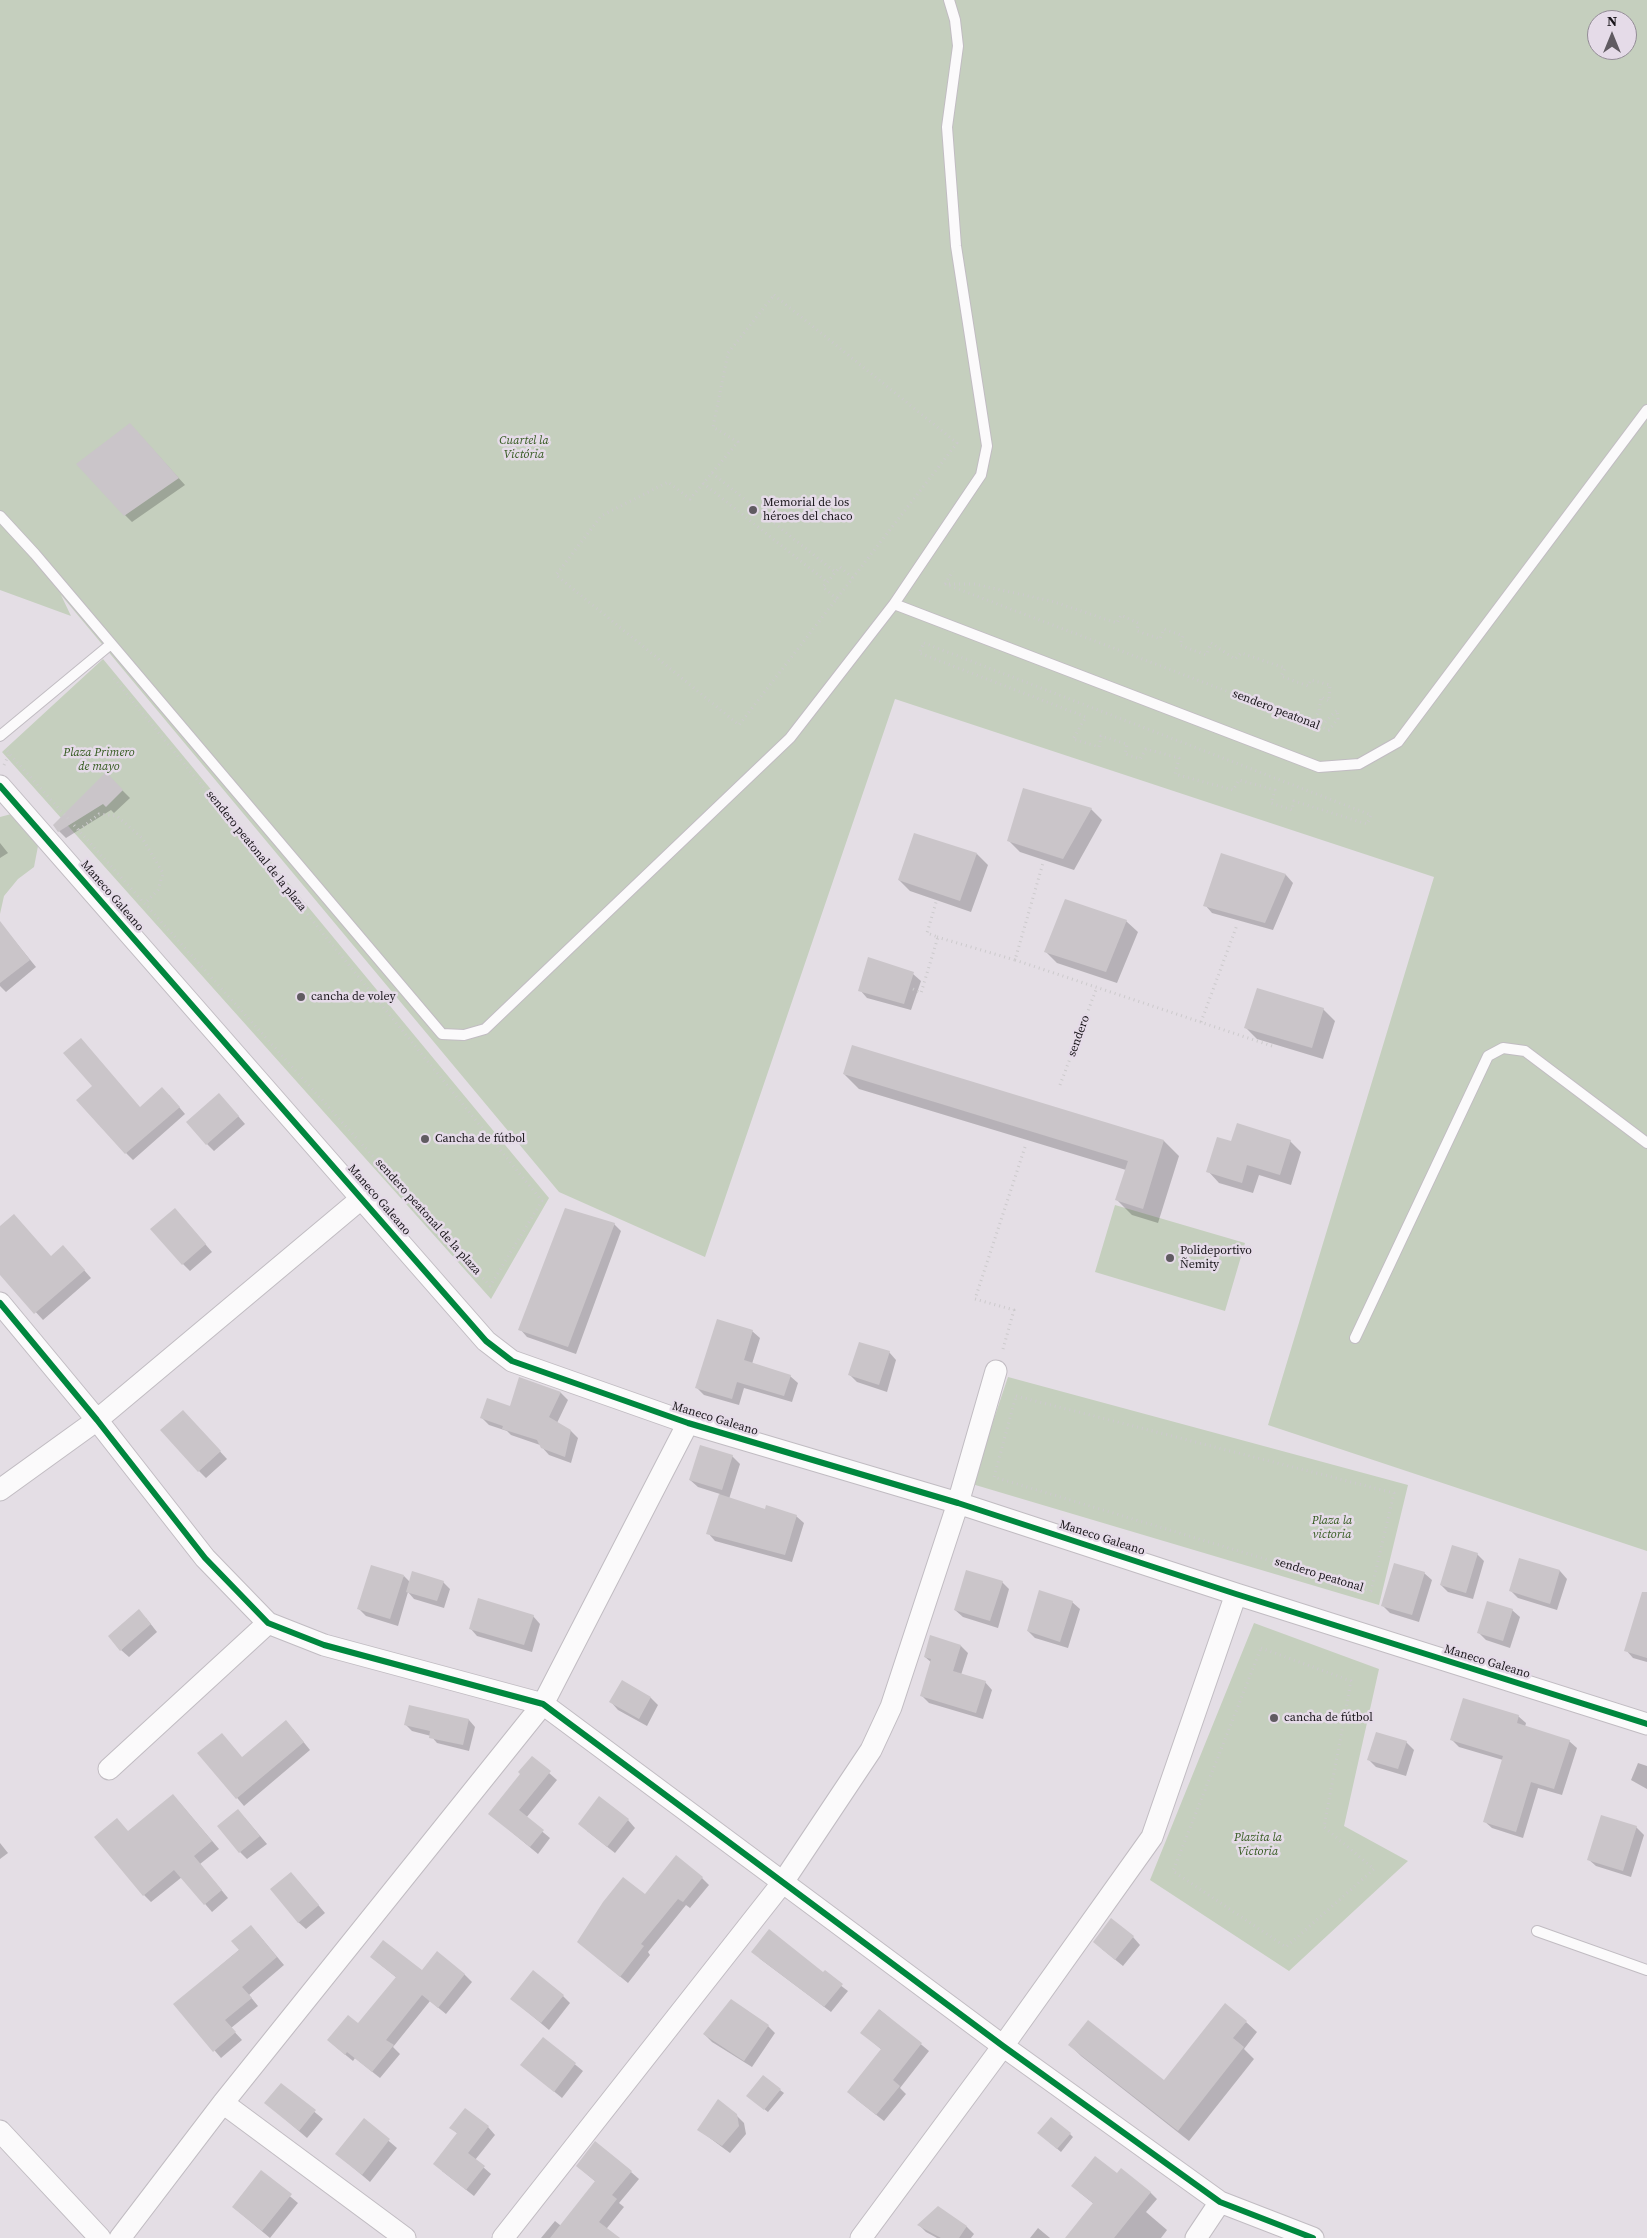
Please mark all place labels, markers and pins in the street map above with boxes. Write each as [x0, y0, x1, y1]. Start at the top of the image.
place label: Memorial de los héroes del chaco [763, 496, 853, 524]
marker: Memorial de los héroes del chaco [747, 504, 759, 516]
place label: cancha de voley [311, 990, 396, 1004]
marker: cancha de voley [295, 991, 307, 1003]
place label: Cancha de fútbol [435, 1132, 525, 1146]
marker: Cancha de fútbol [419, 1133, 431, 1145]
place label: Polideportivo Ñemity [1180, 1244, 1252, 1272]
marker: Polideportivo Ñemity [1164, 1252, 1176, 1264]
place label: cancha de fútbol [1284, 1711, 1373, 1725]
marker: cancha de fútbol [1268, 1712, 1280, 1724]

